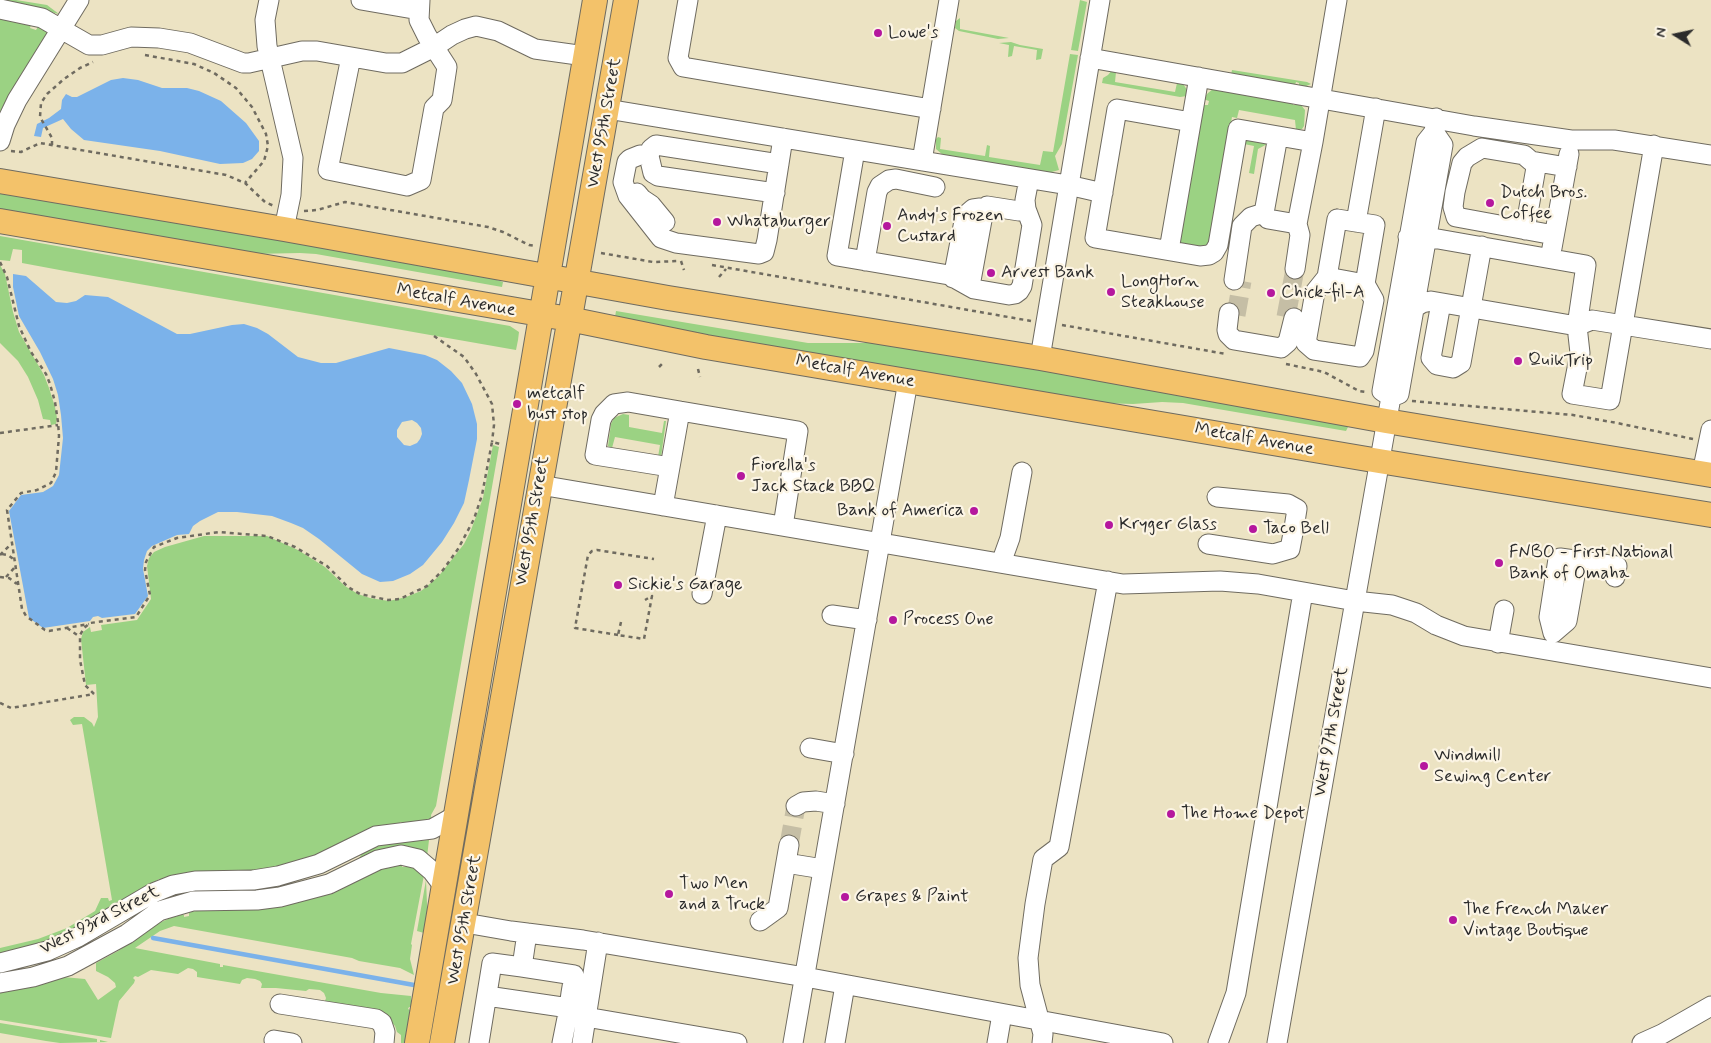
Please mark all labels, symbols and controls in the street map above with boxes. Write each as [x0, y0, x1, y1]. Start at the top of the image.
north arrow [1651, 10, 1701, 60]
place label: Lowe's [888, 22, 938, 44]
text: N [1652, 26, 1671, 39]
marker: Lowe's [872, 27, 884, 39]
street label: West 95th Street [583, 56, 627, 190]
place label: Dutch Bros. Coffee [1500, 182, 1587, 224]
marker: Dutch Bros. Coffee [1484, 197, 1496, 209]
place label: Andy's Frozen Custard [897, 205, 1004, 248]
place label: Whataburger [727, 211, 831, 233]
marker: Whataburger [711, 216, 723, 228]
marker: Andy's Frozen Custard [881, 220, 893, 232]
place label: Arvest Bank [1001, 262, 1094, 284]
marker: Arvest Bank [985, 267, 997, 279]
place label: LongHorn Steakhouse [1121, 271, 1205, 314]
street label: Metcalf Avenue [395, 280, 517, 322]
place label: Chick-fil-A [1281, 282, 1365, 304]
marker: LongHorn Steakhouse [1105, 286, 1117, 298]
marker: Chick-fil-A [1265, 287, 1277, 299]
place label: QuikTrip [1528, 350, 1593, 372]
street label: Metcalf Avenue [794, 351, 916, 393]
marker: QuikTrip [1512, 355, 1524, 367]
place label: metcalf bust stop [527, 383, 588, 426]
marker: metcalf bust stop [511, 398, 523, 410]
street label: Metcalf Avenue [1193, 419, 1315, 461]
street label: West 95th Street [511, 454, 555, 588]
place label: Fiorella's Jack Stack BBQ [751, 455, 876, 498]
marker: Fiorella's Jack Stack BBQ [735, 470, 747, 482]
place label: Bank of America [837, 500, 964, 522]
marker: Bank of America [968, 505, 980, 517]
place label: Kryger Glass [1119, 514, 1217, 536]
place label: Taco Bell [1263, 518, 1329, 540]
marker: Kryger Glass [1103, 519, 1115, 531]
marker: Taco Bell [1247, 523, 1259, 535]
place label: FNBO - First National Bank of Omaha [1509, 542, 1673, 584]
marker: FNBO - First National Bank of Omaha [1493, 557, 1505, 569]
place label: Sickie's Garage [628, 574, 743, 596]
marker: Sickie's Garage [612, 579, 624, 591]
place label: Process One [903, 609, 994, 631]
marker: Process One [887, 614, 899, 626]
street label: West 97th Street [1310, 666, 1354, 798]
place label: Windmill Sewing Center [1434, 745, 1551, 788]
marker: Windmill Sewing Center [1418, 760, 1430, 772]
place label: The Home Depot [1181, 803, 1306, 825]
marker: The Home Depot [1165, 808, 1177, 820]
street label: West 95th Street [443, 853, 487, 987]
place label: Two Men and a Truck [679, 873, 765, 916]
street label: West 93rd Street [37, 882, 163, 960]
place label: Grapes & Paint [855, 886, 969, 908]
marker: Two Men and a Truck [663, 888, 675, 900]
marker: Grapes & Paint [839, 891, 851, 903]
place label: The French Maker Vintage Boutique [1463, 899, 1608, 942]
marker: The French Maker Vintage Boutique [1447, 914, 1459, 926]

